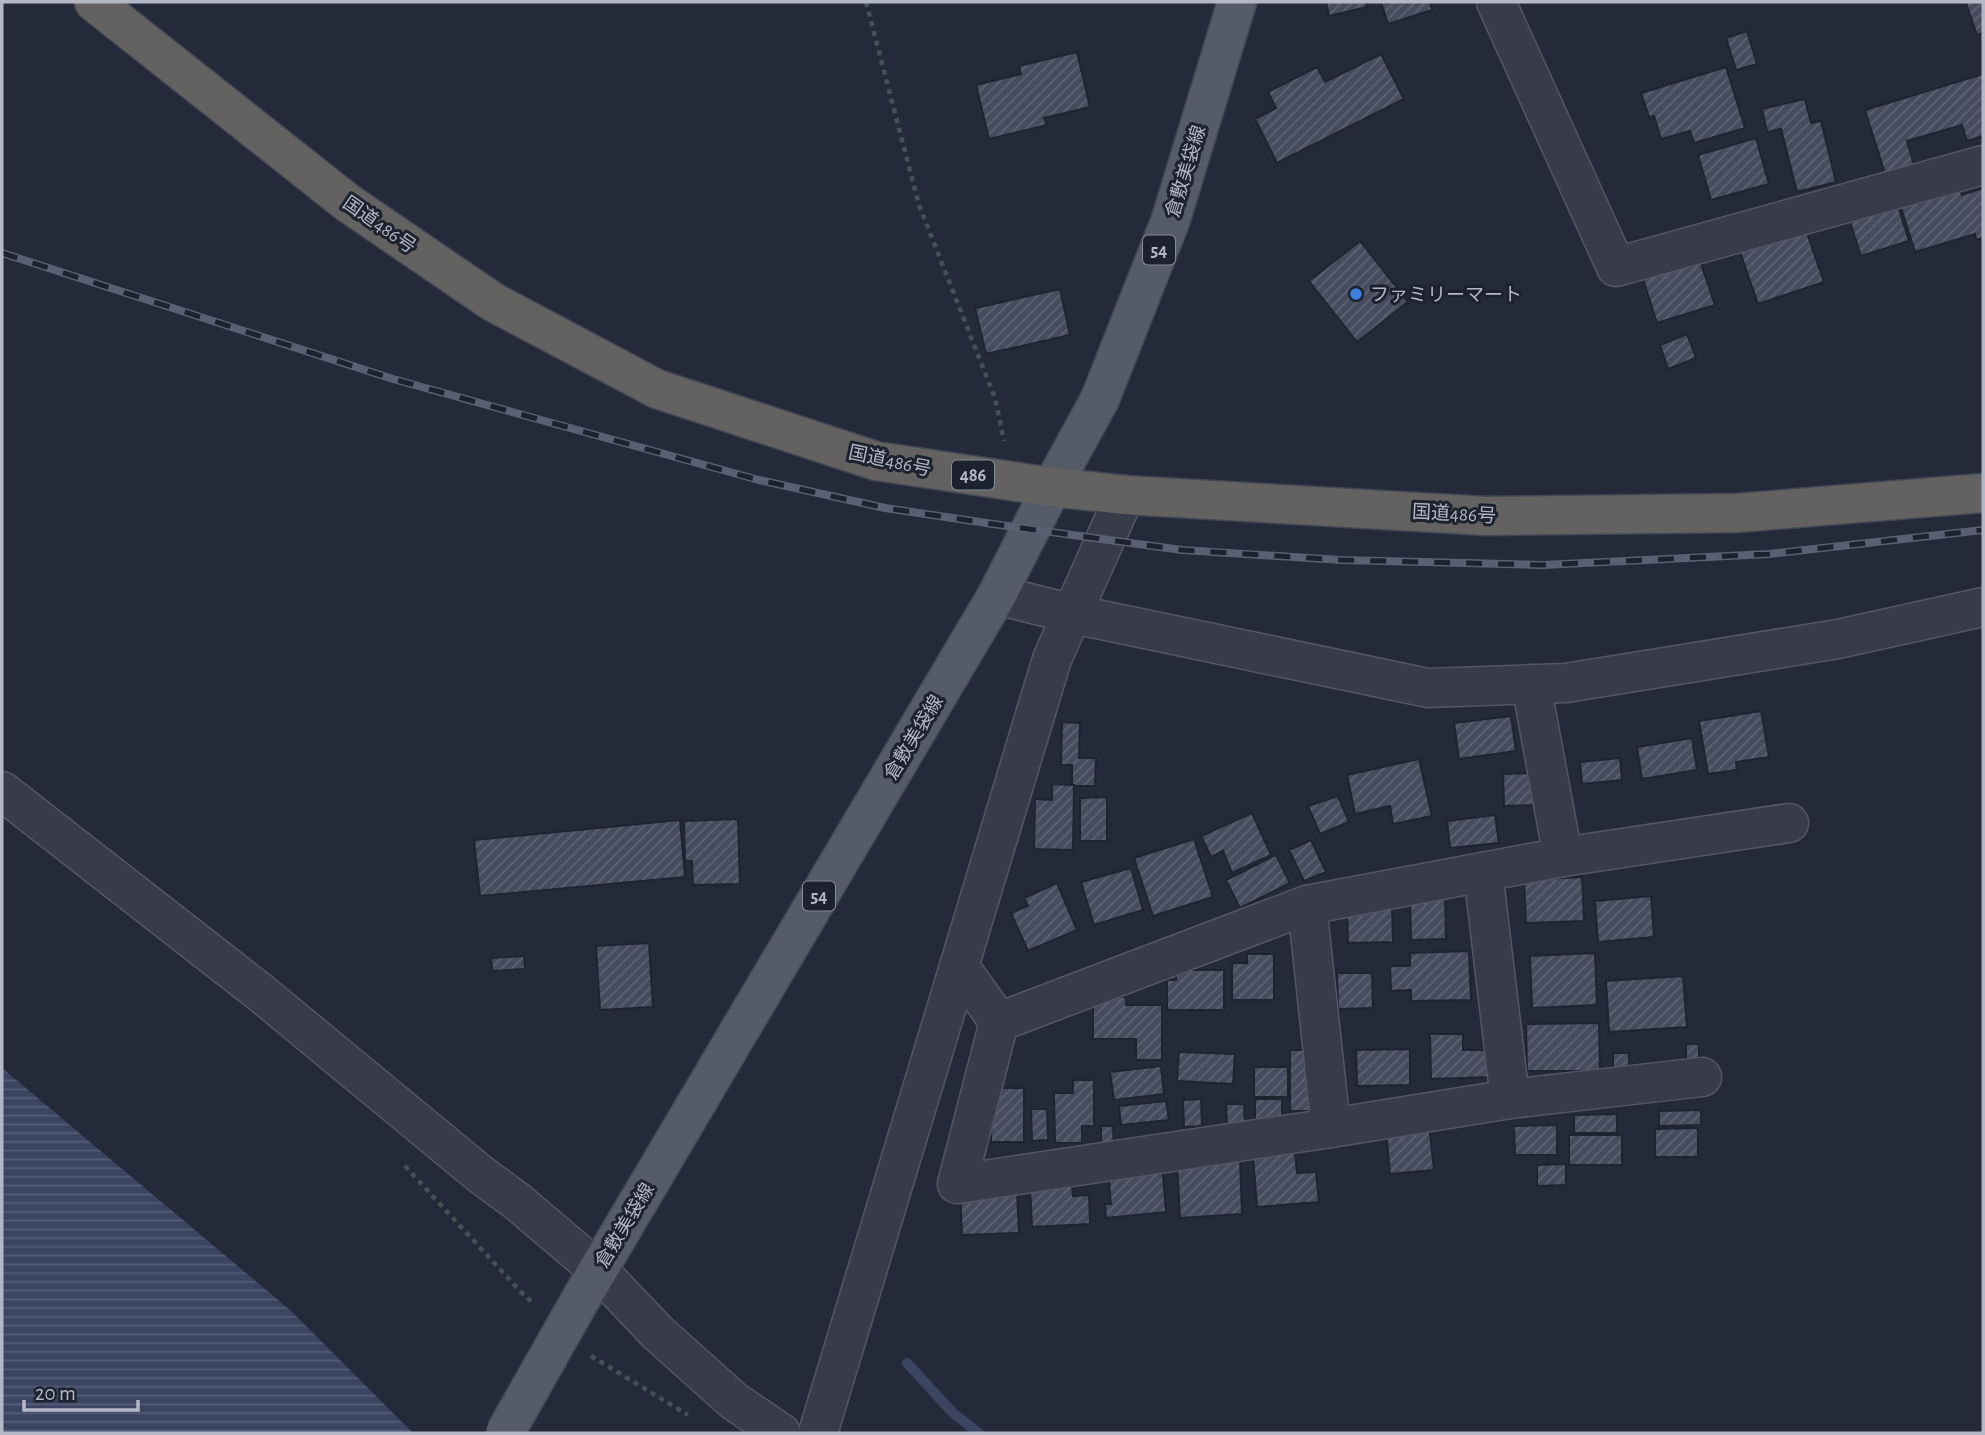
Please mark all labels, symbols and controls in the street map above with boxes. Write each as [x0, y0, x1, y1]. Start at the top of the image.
street label: 倉敷美袋線 [1162, 123, 1209, 220]
street label: 国道486号 [339, 193, 420, 257]
road number: 54 [1143, 236, 1175, 264]
marker: ファミリーマート [1348, 286, 1364, 302]
place label: ファミリーマート [1370, 286, 1522, 305]
street label: 国道486号 [847, 442, 933, 480]
road number: 486 [952, 461, 994, 490]
street label: 国道486号 [1411, 502, 1496, 526]
street label: 倉敷美袋線 [880, 691, 947, 783]
road number: 54 [803, 882, 835, 911]
street label: 倉敷美袋線 [591, 1179, 658, 1271]
scale bar [24, 1368, 138, 1412]
text: 20 m [35, 1383, 76, 1404]

